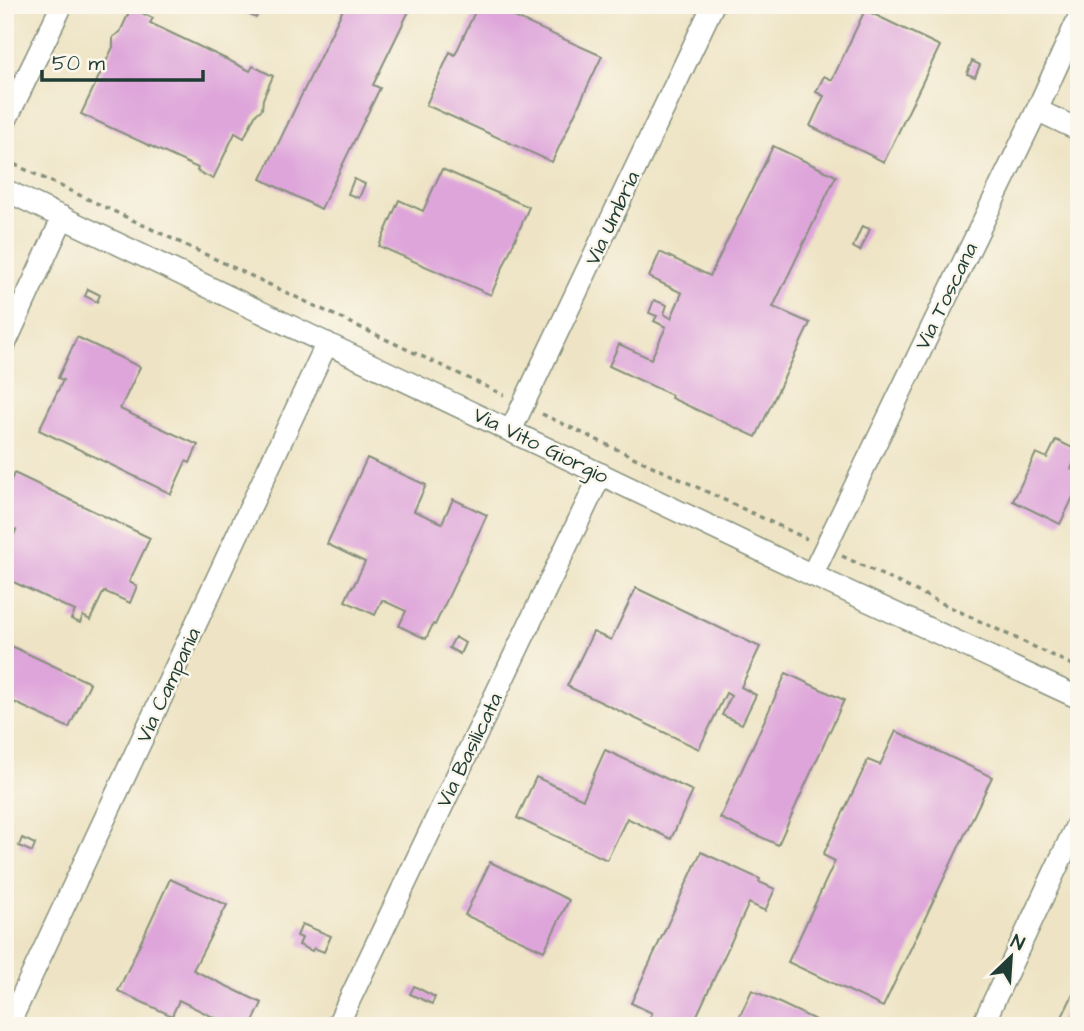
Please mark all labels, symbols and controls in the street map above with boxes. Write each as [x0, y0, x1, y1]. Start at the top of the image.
scale bar [42, 38, 203, 82]
text: 50 m [52, 49, 106, 78]
street label: Via Umbria [578, 166, 647, 270]
street label: Via Toscana [908, 237, 985, 355]
street label: Via Vito Giorgio [467, 400, 614, 493]
street label: Via Campania [129, 623, 209, 748]
street label: Via Basilicata [429, 688, 510, 812]
north arrow [976, 922, 1046, 992]
text: N [1006, 928, 1029, 958]

